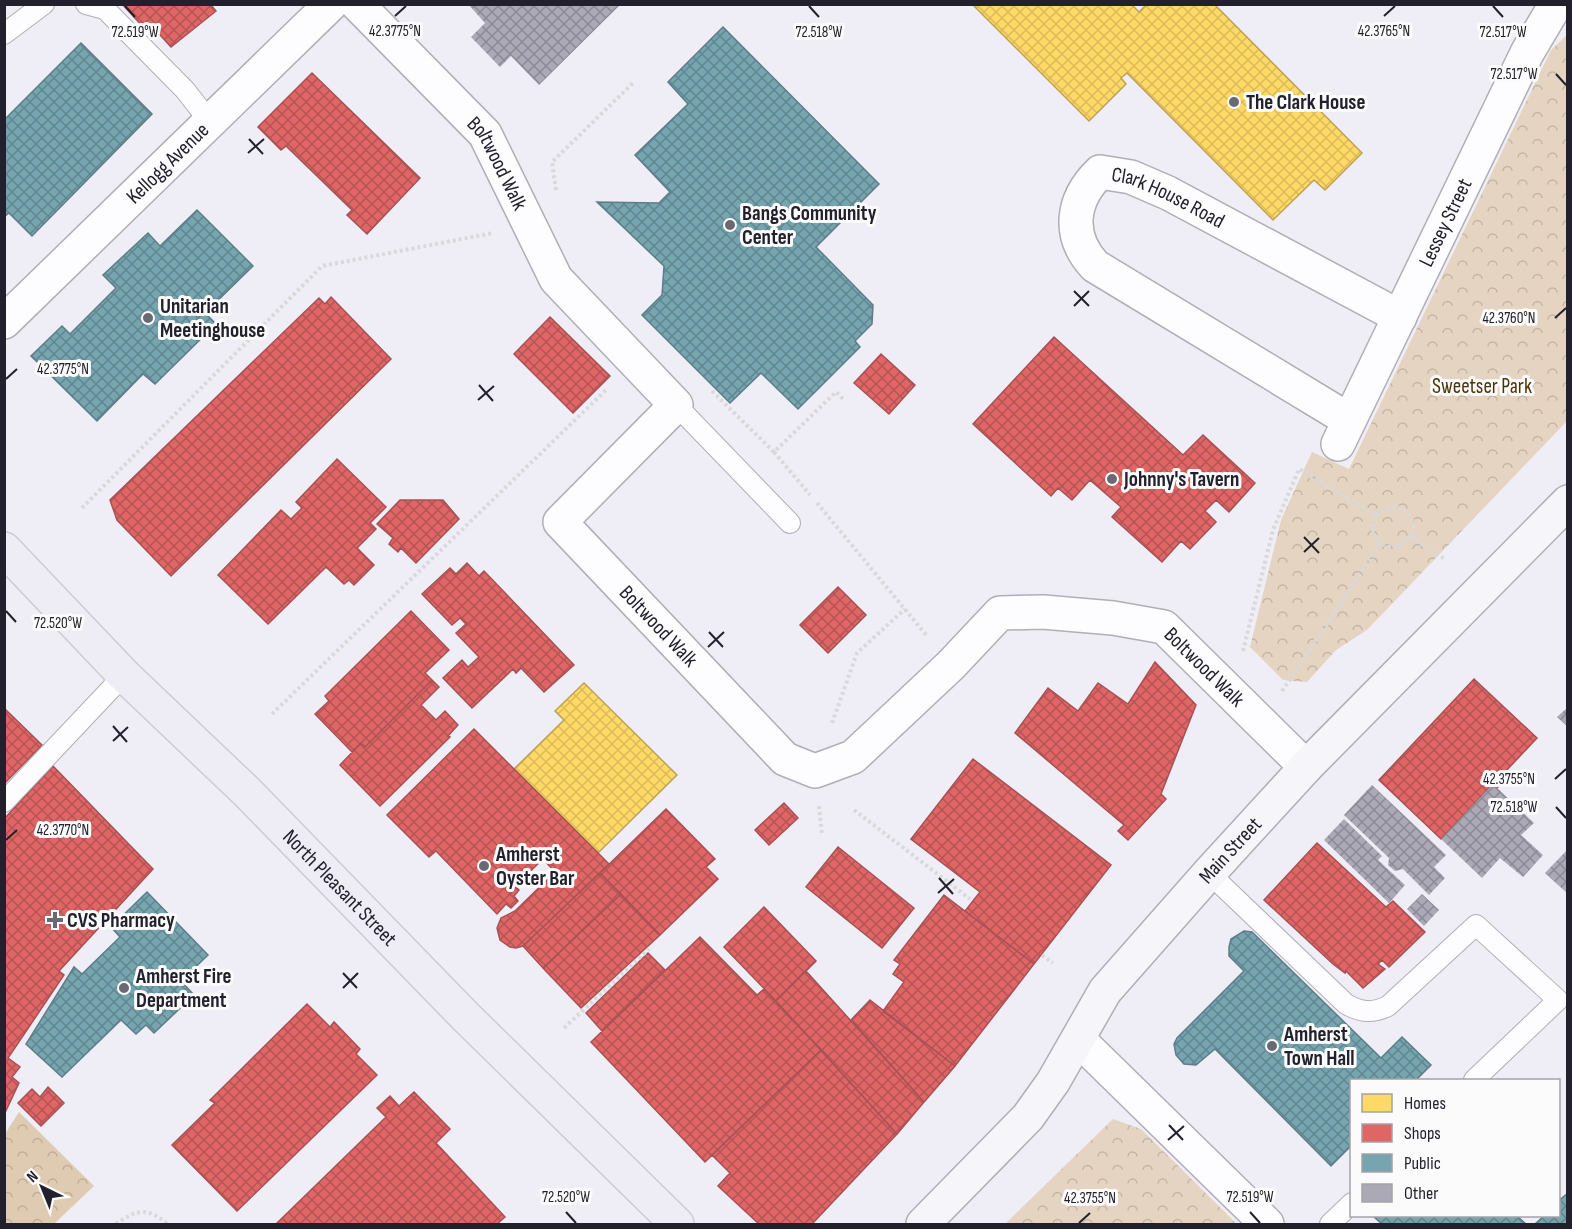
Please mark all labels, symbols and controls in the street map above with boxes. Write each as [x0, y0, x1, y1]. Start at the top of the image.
text: 42.3775°N [369, 22, 421, 41]
text: 42.3765°N [1358, 22, 1410, 41]
text: 72.519°W [111, 23, 159, 42]
text: 72.518°W [796, 23, 843, 42]
text: 72.517°W [1480, 23, 1527, 42]
text: 72.517°W [1491, 65, 1538, 84]
place label: The Clark House [1246, 90, 1365, 115]
marker: The Clark House [1227, 95, 1241, 109]
street label: Boltwood Walk [462, 111, 533, 214]
street label: Kellogg Avenue [121, 117, 214, 209]
street label: Clark House Road [1110, 162, 1229, 233]
street label: Lessey Street [1413, 174, 1477, 271]
place label: Bangs Community Center [742, 201, 877, 250]
marker: Bangs Community Center [723, 218, 737, 232]
place label: Unitarian Meetinghouse [160, 294, 265, 343]
text: 42.3760°N [1482, 309, 1536, 328]
marker: Unitarian Meetinghouse [141, 311, 155, 325]
text: 42.3775°N [37, 360, 89, 379]
park label: Sweetser Park [1432, 374, 1532, 399]
place label: Johnny's Tavern [1123, 467, 1239, 492]
marker: Johnny's Tavern [1105, 472, 1119, 486]
street label: Boltwood Walk [614, 580, 703, 672]
text: 72.520°W [34, 614, 82, 633]
street label: Boltwood Walk [1159, 622, 1250, 712]
text: 42.3755°N [1483, 770, 1535, 789]
text: 72.518°W [1491, 798, 1538, 817]
street label: Main Street [1193, 812, 1267, 888]
text: 42.3770°N [37, 821, 89, 840]
street label: North Pleasant Street [278, 824, 402, 951]
place label: Amherst Oyster Bar [495, 842, 575, 891]
marker: Amherst Oyster Bar [477, 859, 491, 873]
place label: CVS Pharmacy [67, 908, 175, 933]
marker: CVS Pharmacy [48, 913, 62, 927]
place label: Amherst Fire Department [135, 964, 231, 1013]
marker: Amherst Fire Department [117, 981, 131, 995]
place label: Amherst Town Hall [1283, 1022, 1355, 1071]
marker: Amherst Town Hall [1265, 1039, 1279, 1053]
legend [1350, 1079, 1560, 1217]
text: Homes [1404, 1093, 1446, 1114]
text: Shops [1404, 1123, 1441, 1144]
text: Public [1404, 1153, 1441, 1174]
north arrow [12, 1157, 72, 1217]
text: N [23, 1167, 42, 1187]
text: Other [1404, 1183, 1438, 1204]
text: 72.520°W [542, 1188, 590, 1207]
text: 72.519°W [1226, 1188, 1274, 1207]
text: 42.3755°N [1064, 1189, 1116, 1208]

